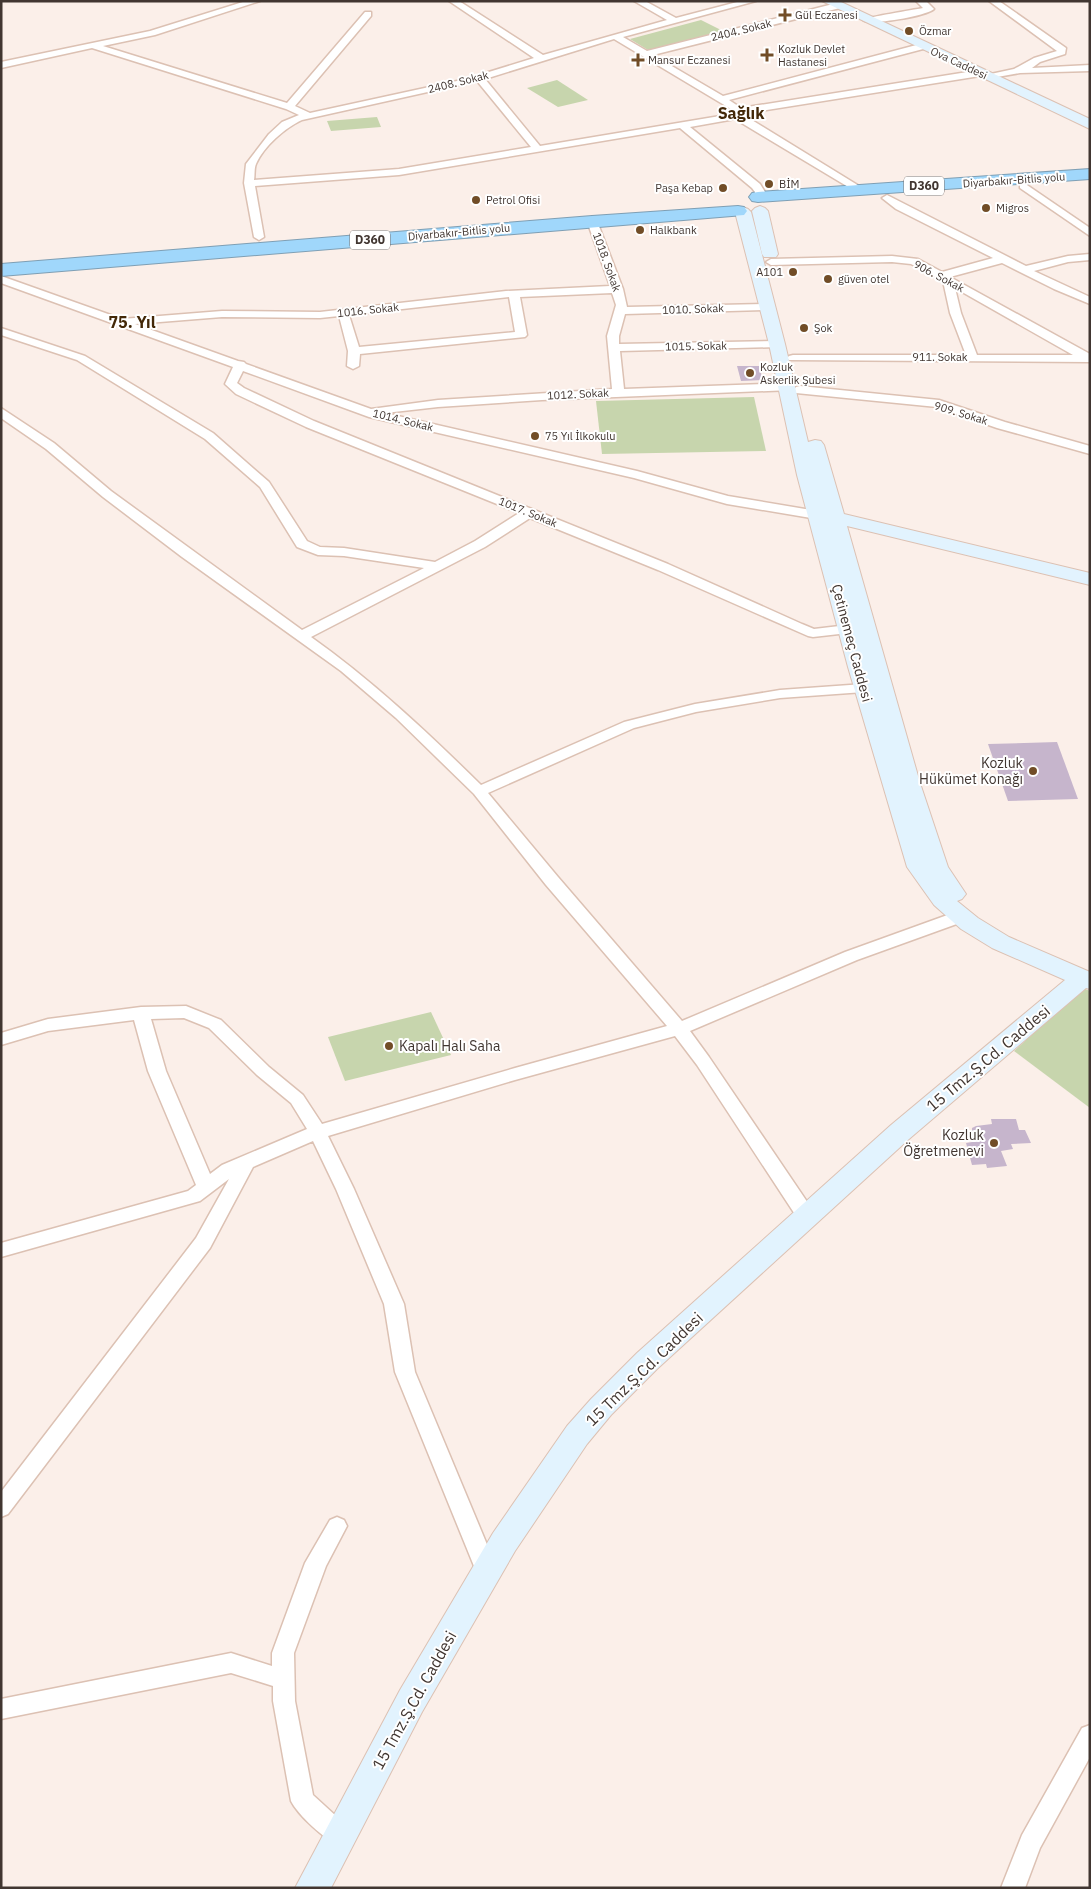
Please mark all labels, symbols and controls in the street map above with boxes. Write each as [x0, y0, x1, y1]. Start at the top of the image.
place label: Gül Eczanesi [795, 8, 858, 22]
marker: Gül Eczanesi [779, 9, 791, 21]
street label: 2404. Sokak [709, 16, 773, 44]
place label: Özmar [919, 24, 951, 38]
marker: Özmar [903, 25, 915, 37]
place label: Kozluk Devlet Hastanesi [778, 42, 845, 69]
street label: Ova Caddesi [928, 44, 990, 82]
marker: Kozluk Devlet Hastanesi [760, 48, 774, 62]
place label: Mansur Eczanesi [648, 53, 731, 67]
marker: Mansur Eczanesi [632, 54, 644, 66]
street label: 2408. Sokak [426, 68, 490, 96]
district label: Sağlık [718, 103, 765, 123]
street label: Diyarbakır-Bitlis yolu [962, 169, 1066, 191]
place label: BİM [779, 177, 800, 191]
road number: D360 [904, 177, 944, 196]
marker: BİM [763, 178, 775, 190]
place label: Paşa Kebap [655, 181, 713, 195]
marker: Paşa Kebap [717, 182, 729, 194]
place label: Petrol Ofisi [486, 193, 540, 207]
marker: Petrol Ofisi [470, 194, 482, 206]
place label: Migros [996, 201, 1029, 215]
marker: Migros [980, 202, 992, 214]
street label: Diyarbakır-Bitlis yolu [407, 221, 511, 243]
place label: Halkbank [650, 223, 697, 237]
marker: Halkbank [634, 224, 646, 236]
road number: D360 [350, 230, 390, 250]
street label: 1018. Sokak [590, 230, 624, 294]
street label: 906. Sokak [911, 257, 967, 295]
place label: A101 [756, 265, 783, 279]
marker: A101 [787, 266, 799, 278]
place label: güven otel [838, 272, 889, 286]
marker: güven otel [822, 273, 834, 285]
street label: 1016. Sokak [336, 300, 400, 320]
street label: 1010. Sokak [662, 301, 724, 317]
district label: 75. Yıl [108, 312, 156, 332]
place label: Şok [814, 321, 833, 335]
marker: Şok [798, 322, 810, 334]
street label: 1015. Sokak [665, 338, 727, 354]
street label: 911. Sokak [912, 350, 968, 364]
place label: Kozluk Askerlik Şubesi [760, 360, 835, 387]
marker: Kozluk Askerlik Şubesi [744, 367, 756, 379]
street label: 1012. Sokak [547, 385, 610, 403]
street label: 909. Sokak [932, 398, 990, 428]
street label: 1014. Sokak [371, 406, 435, 434]
place label: 75 Yıl İlkokulu [545, 429, 616, 443]
marker: 75 Yıl İlkokulu [529, 430, 541, 442]
street label: 1017. Sokak [497, 494, 560, 530]
street label: Çetinemeç Caddesi [828, 582, 876, 704]
place label: Kozluk Hükümet Konağı [919, 754, 1024, 788]
marker: Kozluk Hükümet Konağı [1027, 765, 1039, 777]
street label: 15 Tmz.Ş.Cd. Caddesi [922, 1000, 1054, 1116]
place label: Kapalı Halı Saha [399, 1037, 501, 1055]
marker: Kapalı Halı Saha [383, 1040, 395, 1052]
place label: Kozluk Öğretmenevi [903, 1126, 985, 1160]
marker: Kozluk Öğretmenevi [988, 1137, 1000, 1149]
street label: 15 Tmz.Ş.Cd. Caddesi [581, 1308, 707, 1430]
street label: 15 Tmz.Ş.Cd. Caddesi [368, 1627, 460, 1773]

